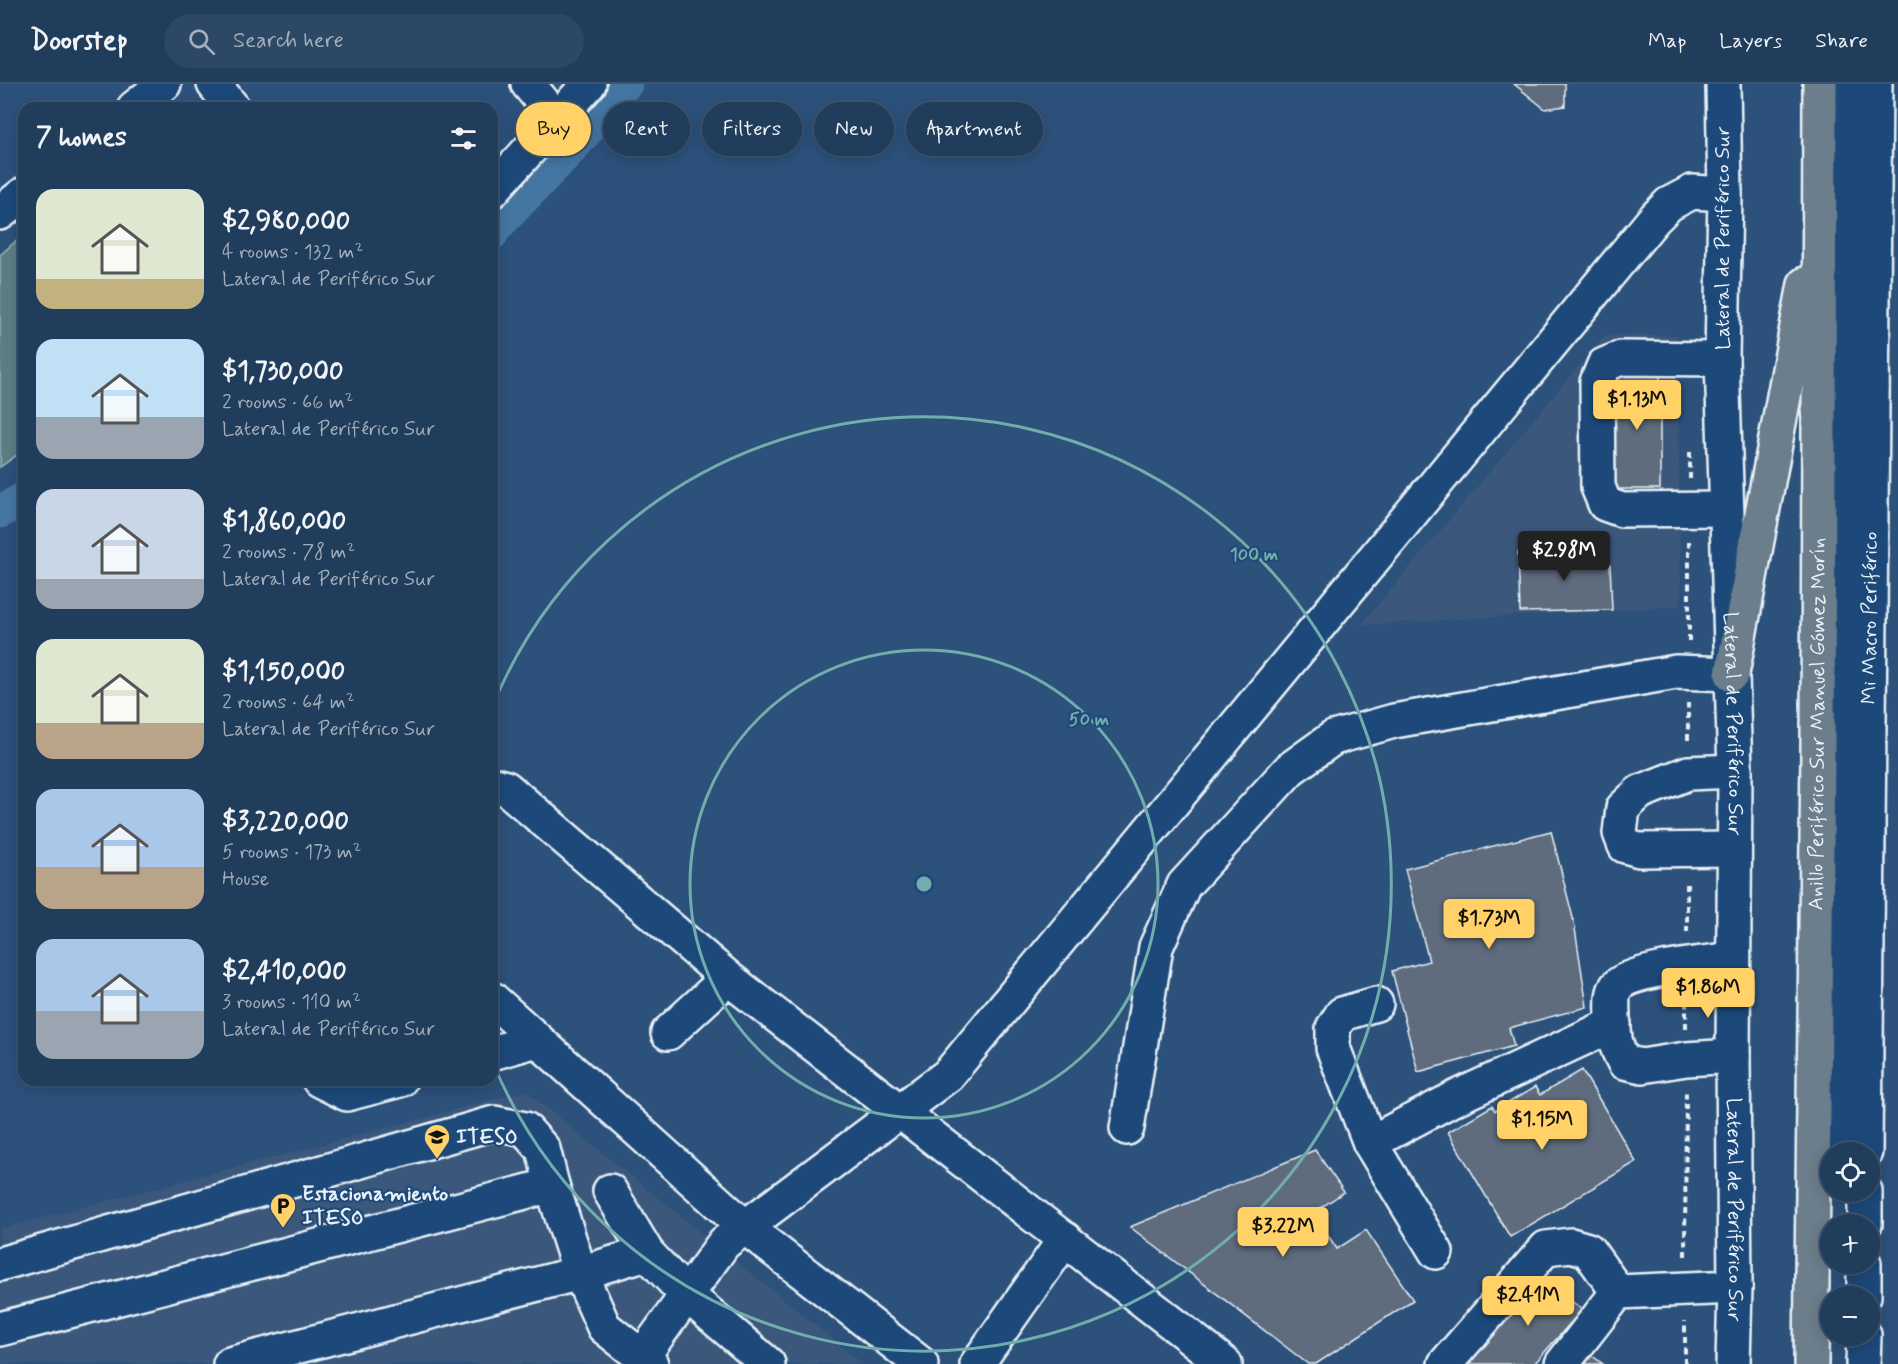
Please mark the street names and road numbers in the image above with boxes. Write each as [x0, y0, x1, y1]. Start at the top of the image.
street label: Lateral de Periférico Sur [1709, 126, 1737, 350]
street label: Mi Macro Periférico [1855, 532, 1885, 705]
street label: Anillo Periférico Sur Manuel Gómez Morín [1802, 538, 1833, 911]
street label: Lateral de Periférico Sur [1716, 611, 1749, 836]
street label: Lateral de Periférico Sur [1719, 1098, 1749, 1322]

